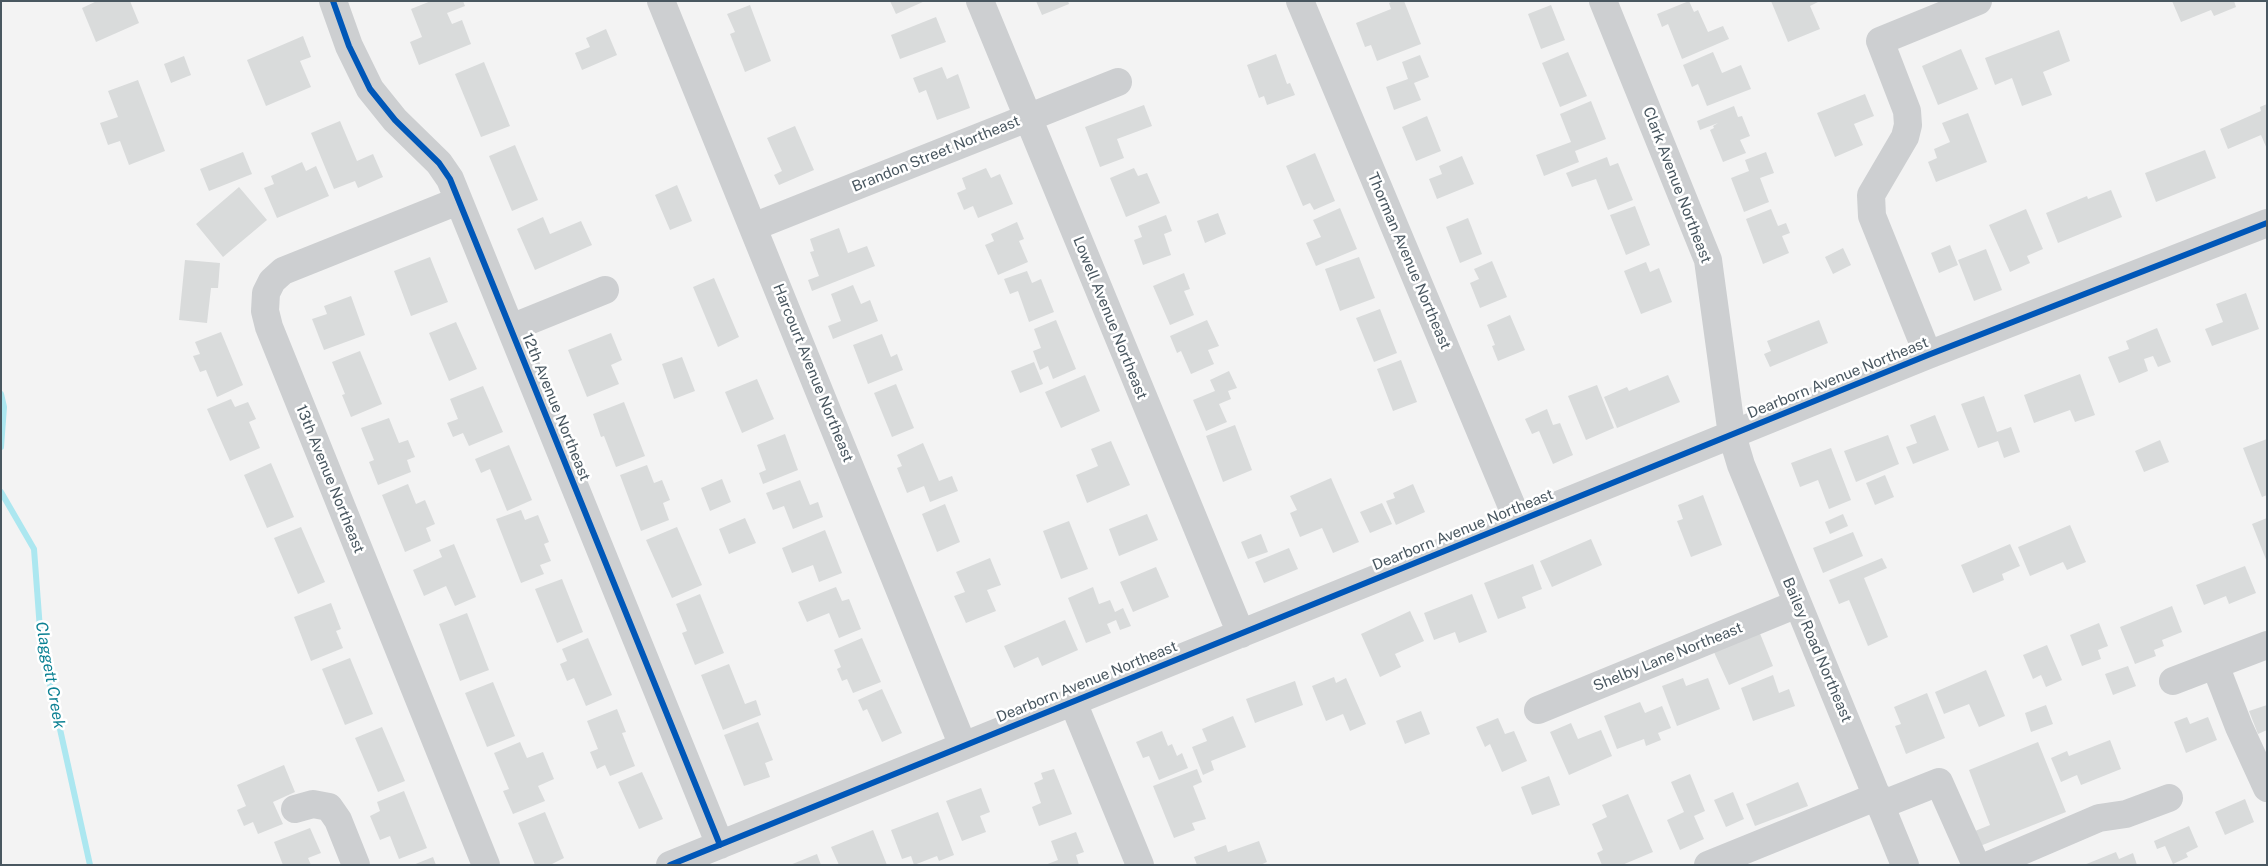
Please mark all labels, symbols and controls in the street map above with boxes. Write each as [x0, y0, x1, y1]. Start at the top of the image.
street label: Clark Avenue Northeast [1639, 104, 1715, 266]
street label: Brandon Street Northeast [849, 112, 1023, 196]
street label: Thorman Avenue Northeast [1364, 170, 1454, 352]
street label: Lowell Avenue Northeast [1069, 234, 1151, 402]
street label: Harcourt Avenue Northeast [769, 281, 857, 465]
street label: 12th Avenue Northeast [518, 330, 594, 484]
street label: Dearborn Avenue Northeast [1745, 333, 1931, 423]
street label: 13th Avenue Northeast [292, 402, 368, 556]
street label: Dearborn Avenue Northeast [1370, 485, 1556, 575]
street label: Bailey Road Northeast [1778, 575, 1856, 725]
street label: Shelby Lane Northeast [1591, 619, 1745, 695]
water label: Claggett Creek [31, 620, 69, 730]
street label: Dearborn Avenue Northeast [994, 637, 1180, 727]

